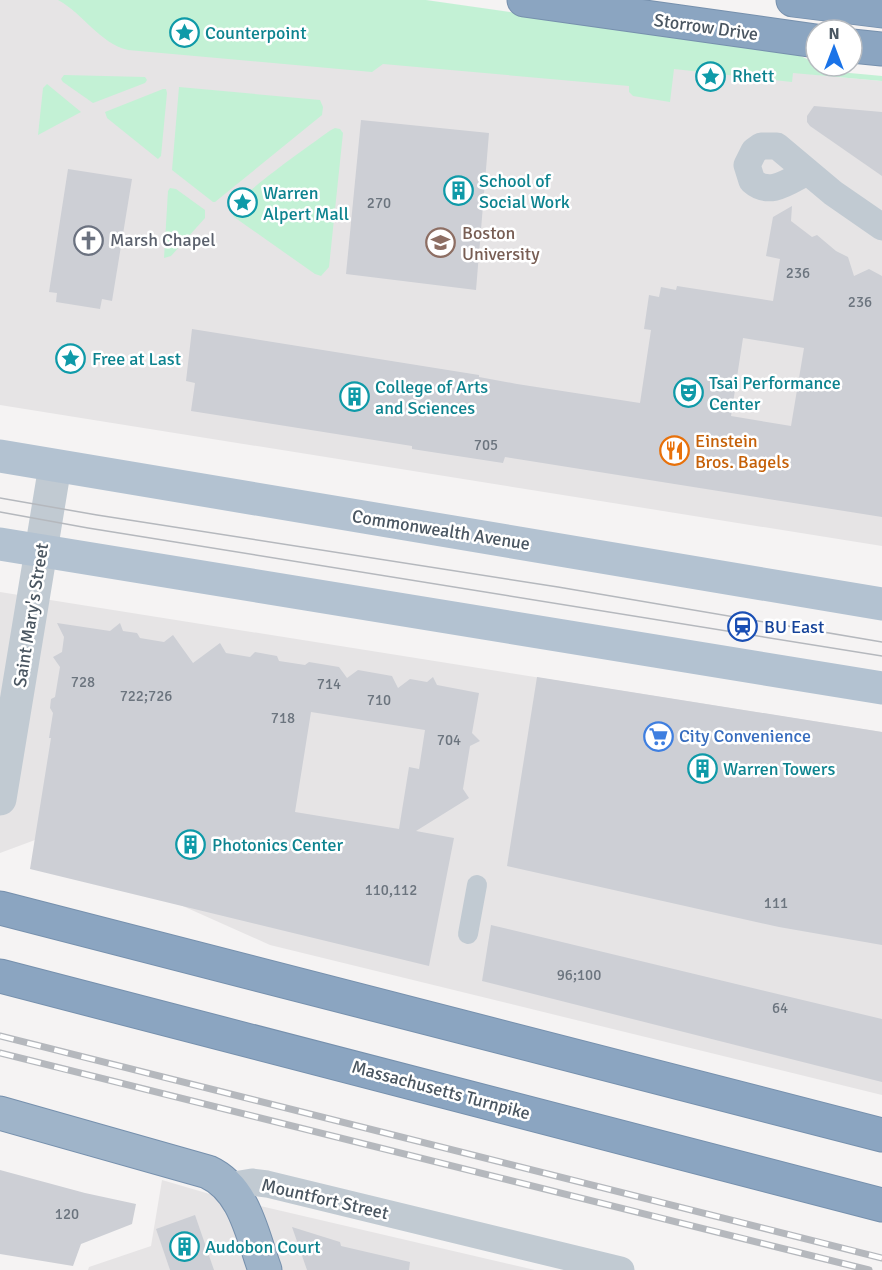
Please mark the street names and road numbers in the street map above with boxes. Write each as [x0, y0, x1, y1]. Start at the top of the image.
street label: Storrow Drive [653, 9, 759, 45]
street label: Commonwealth Avenue [350, 505, 532, 555]
street label: Saint Mary's Street [9, 541, 53, 689]
street label: Massachusetts Turnpike [349, 1056, 533, 1124]
street label: Mountfort Street [259, 1174, 391, 1224]

